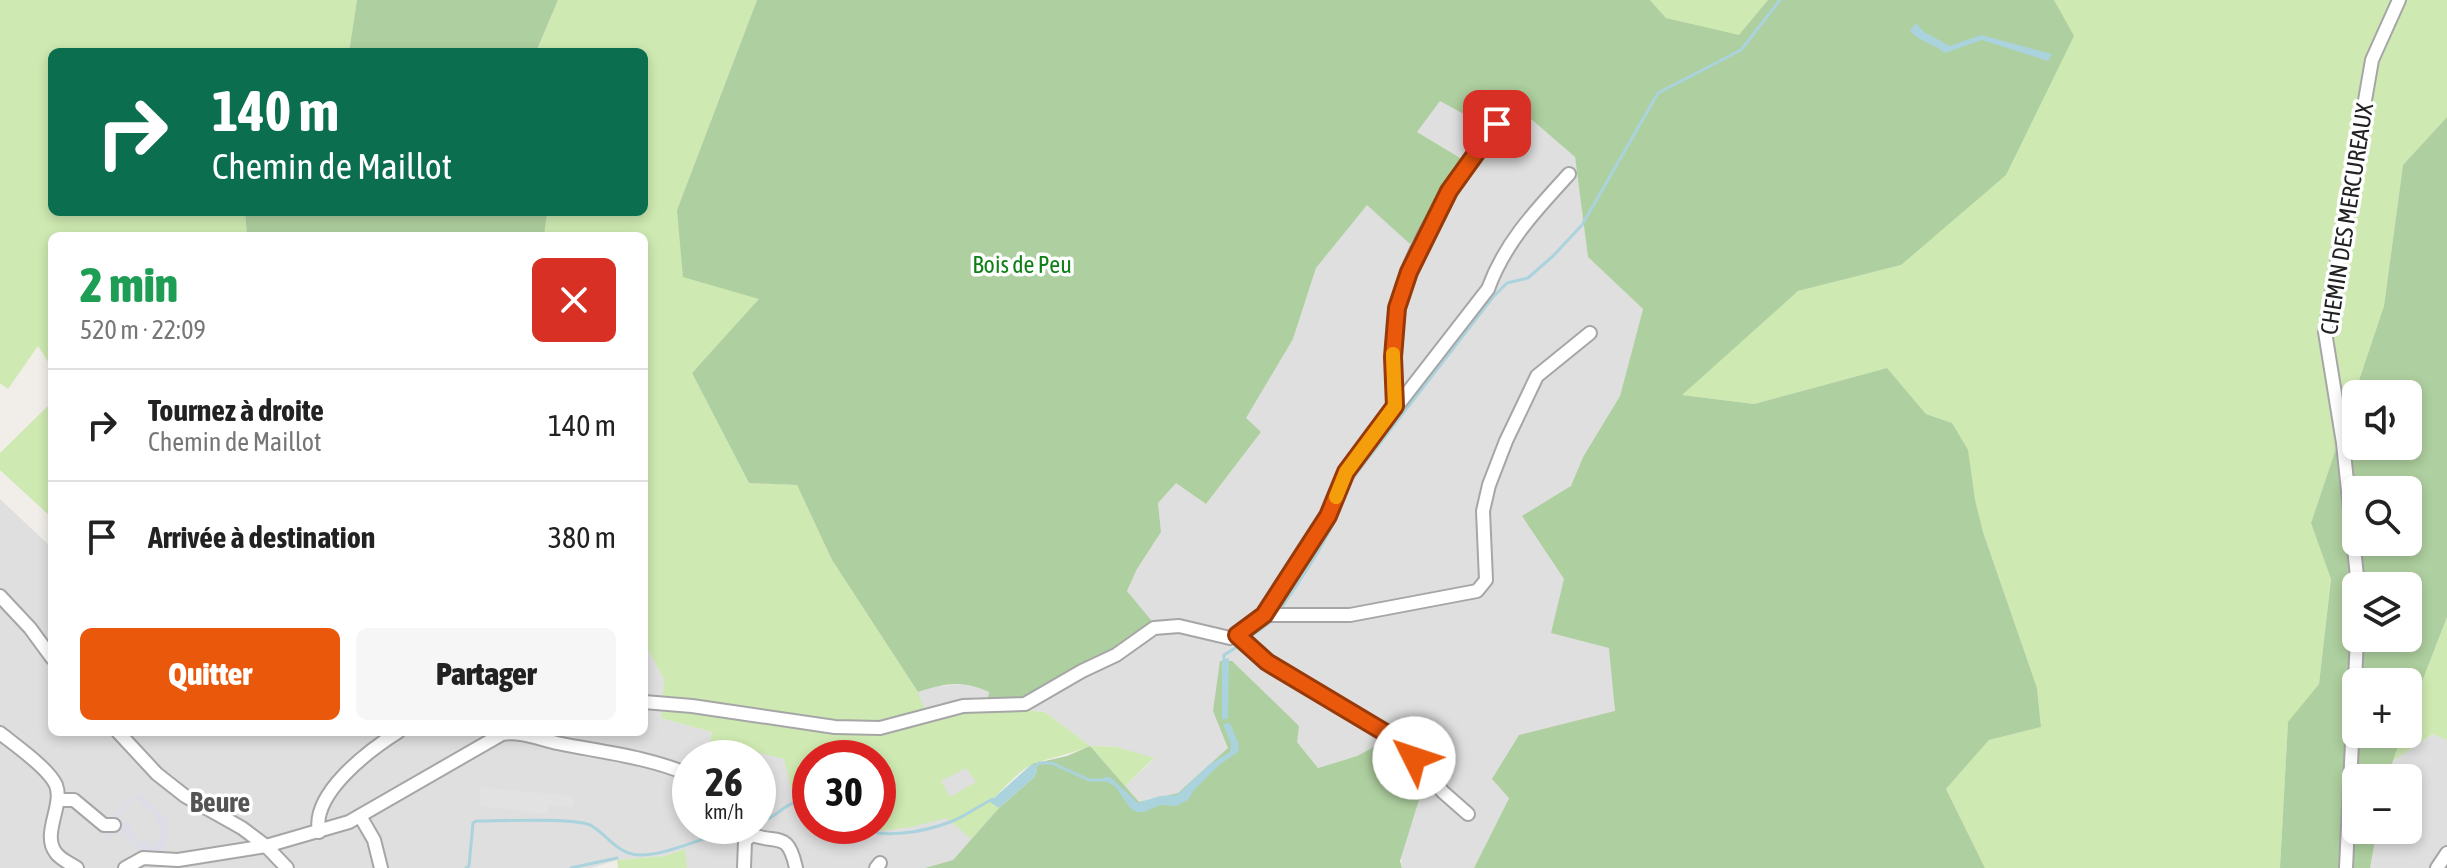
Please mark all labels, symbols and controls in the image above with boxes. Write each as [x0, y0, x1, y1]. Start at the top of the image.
text: 140 m [212, 79, 339, 143]
icon: right [80, 80, 184, 184]
pin [1463, 90, 1531, 158]
street label: CHEMIN DES MERCUREAUX [2315, 101, 2378, 336]
icon: arrive [1475, 102, 1519, 146]
text: Chemin de Maillot [212, 145, 452, 187]
park label: Bois de Peu [972, 251, 1072, 278]
text: 2 min [80, 257, 178, 312]
button: close [532, 258, 616, 342]
text: 520 m · 22:09 [80, 315, 206, 345]
map controls [2342, 380, 2422, 844]
button: sound [2342, 380, 2422, 460]
text: Tournez à droite [148, 393, 324, 427]
icon: right [80, 403, 124, 447]
text: 140 m [548, 408, 616, 442]
text: Chemin de Maillot [148, 427, 321, 457]
button: search [2342, 476, 2422, 556]
icon: arrive [80, 515, 124, 559]
text: Arrivée à destination [148, 520, 375, 554]
text: 380 m [548, 520, 616, 554]
button: layers [2342, 572, 2422, 652]
button: Quitter [80, 628, 340, 720]
button: Partager [356, 628, 616, 720]
button: + [2342, 668, 2422, 748]
position arrow [1372, 716, 1456, 800]
speed limit sign: 30 [792, 740, 896, 844]
text: 26 [705, 759, 743, 804]
button: − [2342, 764, 2422, 844]
district label: Beure [190, 786, 250, 818]
text: km/h [704, 800, 744, 823]

